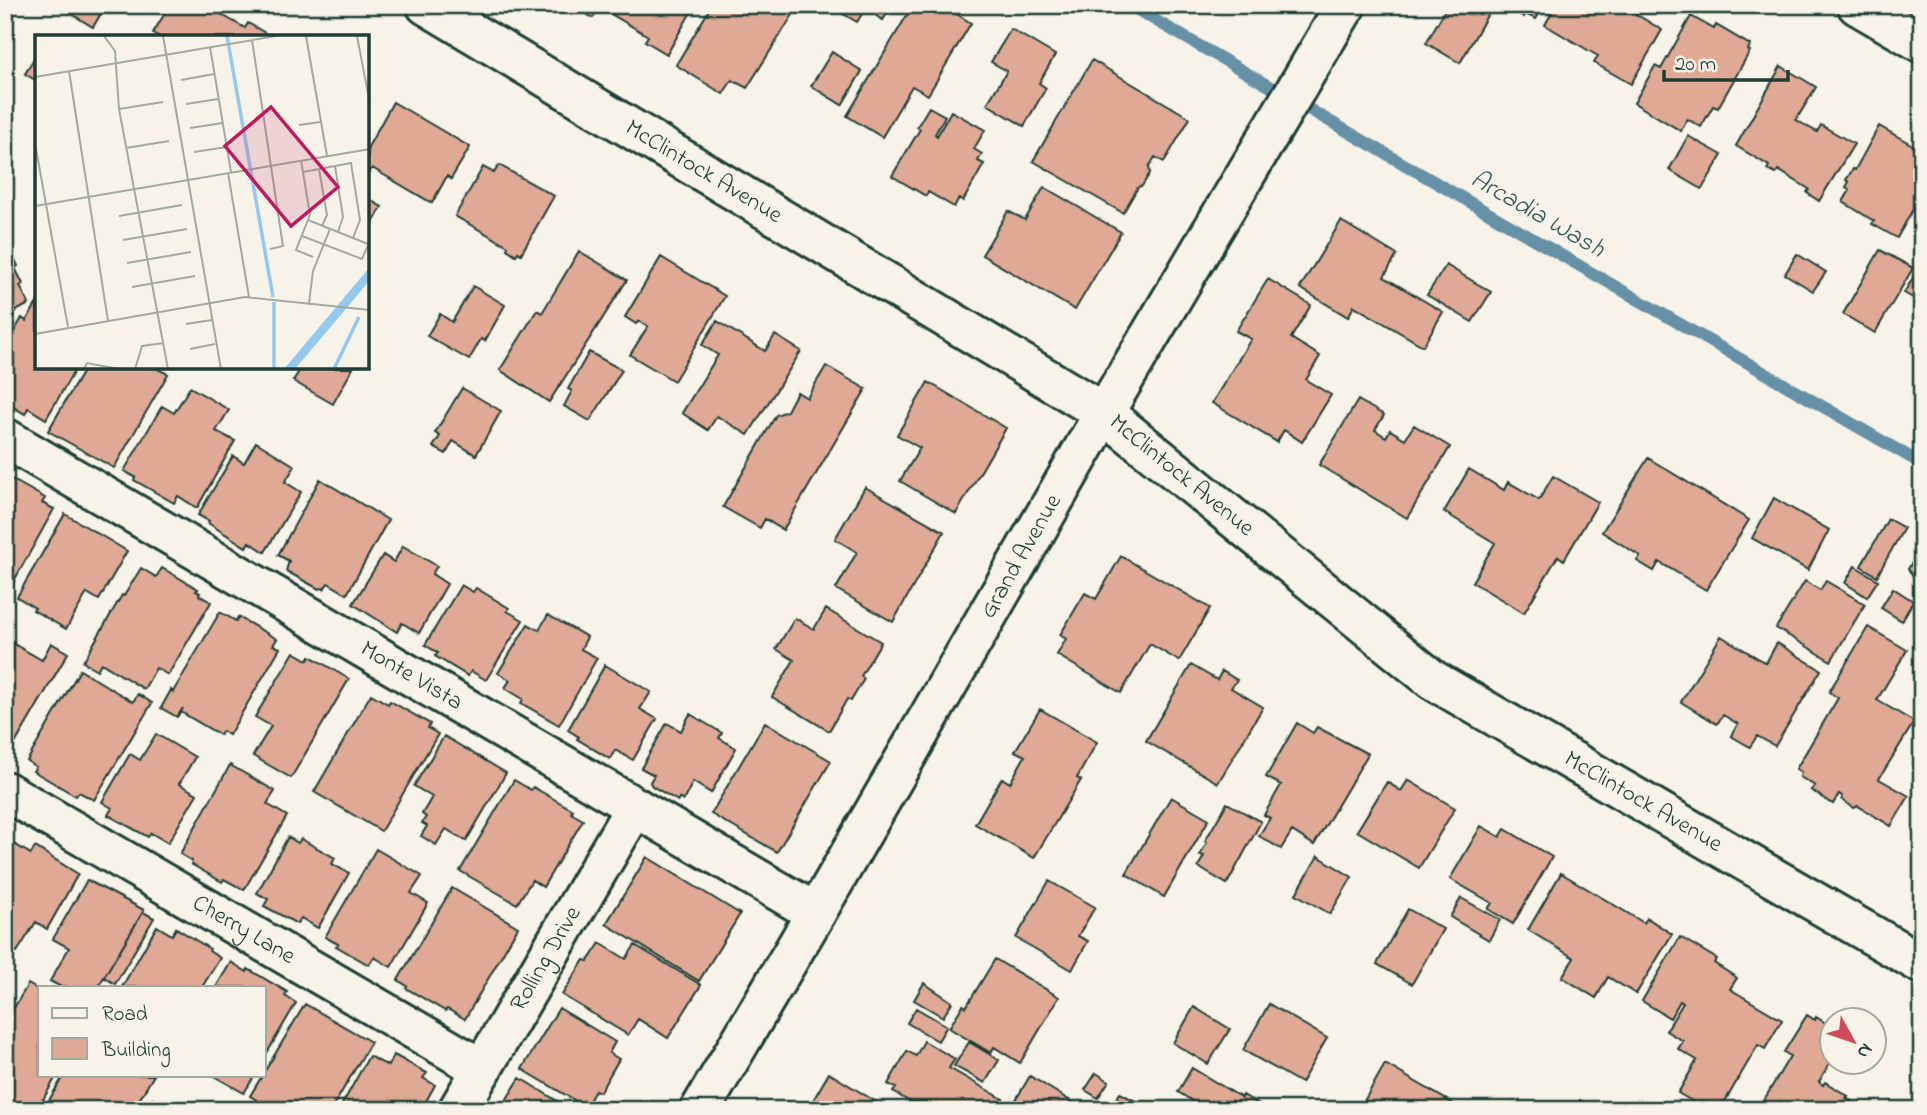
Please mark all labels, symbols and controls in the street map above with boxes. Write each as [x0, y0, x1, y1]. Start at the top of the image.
inset map [35, 35, 369, 369]
scale bar [1664, 38, 1789, 82]
text: 20 m [1675, 50, 1716, 80]
street label: McClintock Avenue [618, 111, 789, 233]
water label: Arcadia Wash [1463, 161, 1612, 269]
street label: McClintock Avenue [1101, 406, 1262, 546]
street label: Grand Avenue [972, 488, 1071, 625]
street label: Monte Vista [353, 632, 469, 720]
street label: McClintock Avenue [1557, 742, 1729, 862]
street label: Cherry Lane [185, 886, 302, 974]
street label: Rolling Drive [502, 900, 591, 1018]
legend [38, 986, 266, 1076]
text: Road [102, 1000, 148, 1030]
north arrow [1818, 1006, 1888, 1076]
text: Building [101, 1036, 171, 1068]
text: N [1850, 1037, 1879, 1064]

